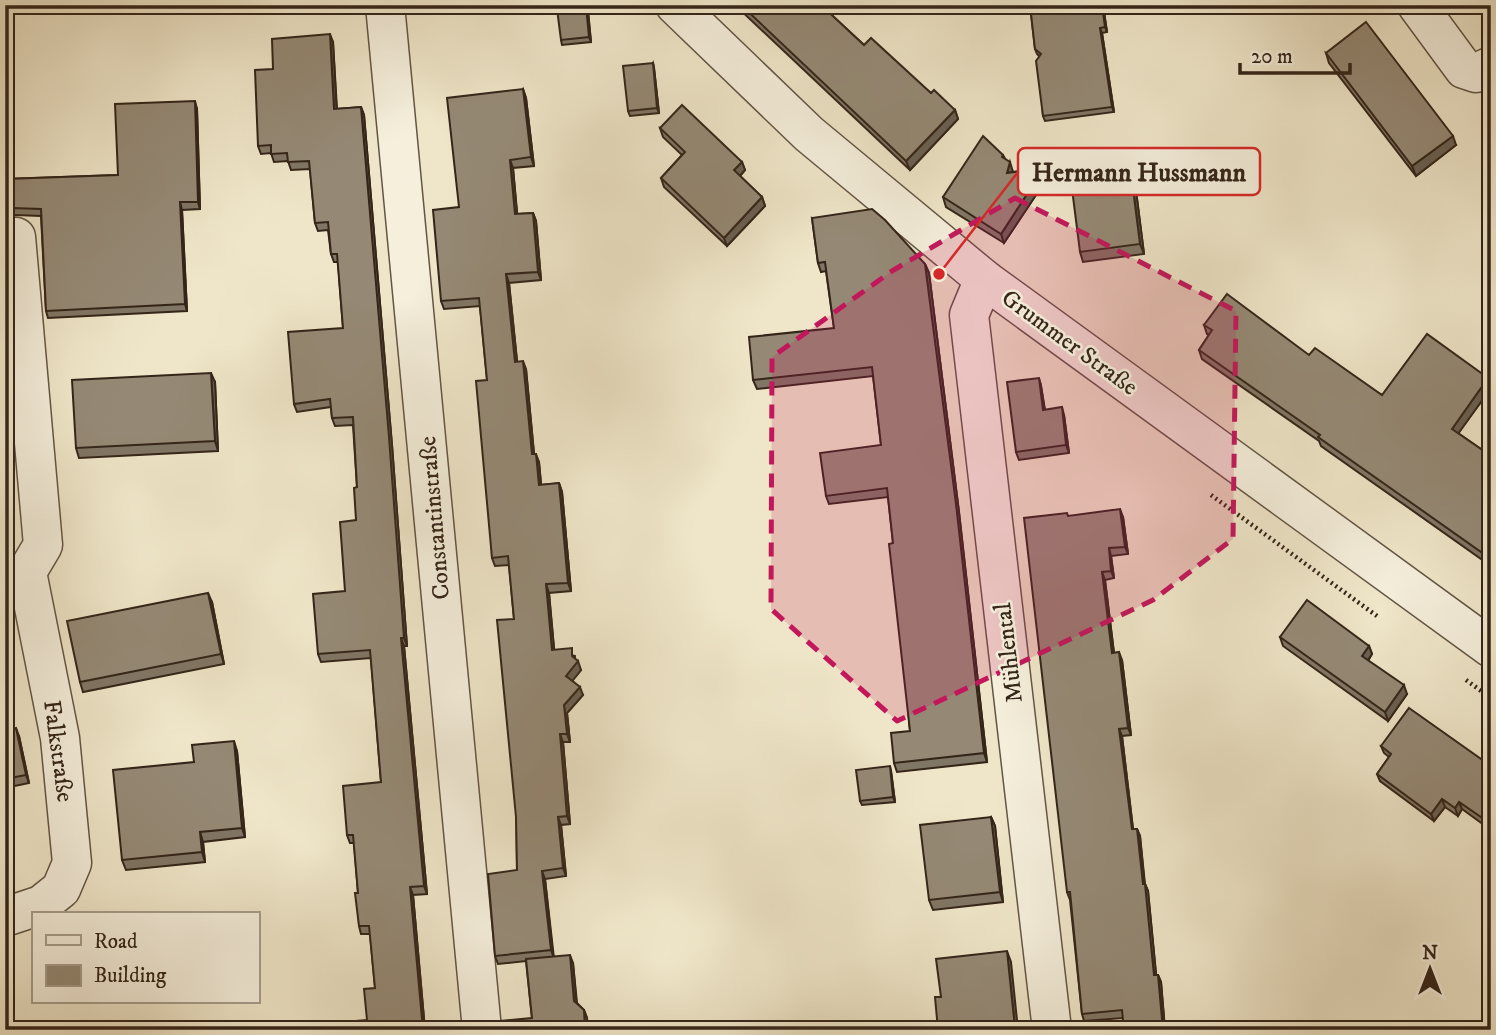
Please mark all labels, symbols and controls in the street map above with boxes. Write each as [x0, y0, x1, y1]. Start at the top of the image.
scale bar [1240, 32, 1351, 76]
text: 20 m [1251, 44, 1293, 70]
callout: Hermann Hussmann [1018, 148, 1260, 195]
text: Hermann Hussmann [1032, 157, 1247, 190]
street label: Grummer Straße [995, 283, 1143, 402]
street label: Constantinstraße [413, 435, 457, 601]
street label: Mühlental [988, 600, 1030, 705]
street label: Falkstraße [36, 698, 80, 804]
legend [32, 912, 259, 1004]
text: Road [94, 929, 138, 955]
north arrow [1394, 934, 1464, 1004]
text: N [1422, 942, 1438, 965]
text: Building [94, 963, 167, 989]

